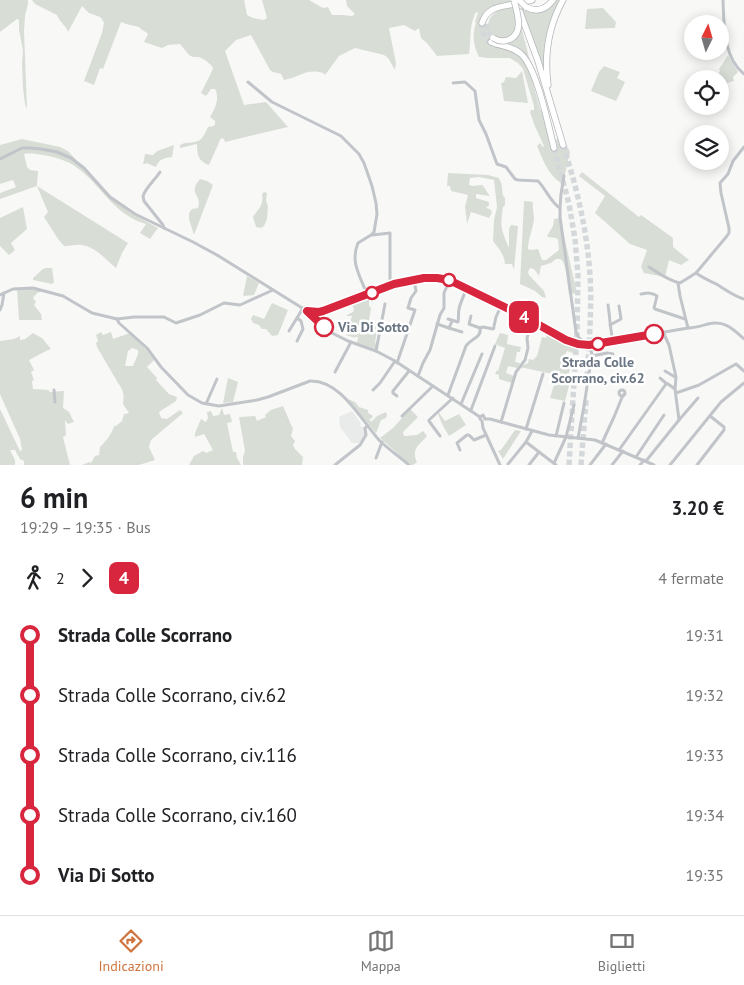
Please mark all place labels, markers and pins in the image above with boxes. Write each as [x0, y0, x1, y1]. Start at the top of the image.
unlabelled marker [442, 273, 456, 287]
unlabelled marker [365, 286, 379, 300]
marker: Via Di Sotto [314, 317, 334, 337]
place label: Via Di Sotto [337, 318, 410, 336]
unlabelled marker [644, 324, 664, 344]
marker: Strada Colle Scorrano, civ.62 [591, 337, 605, 351]
place label: Strada Colle Scorrano, civ.62 [551, 353, 645, 387]

